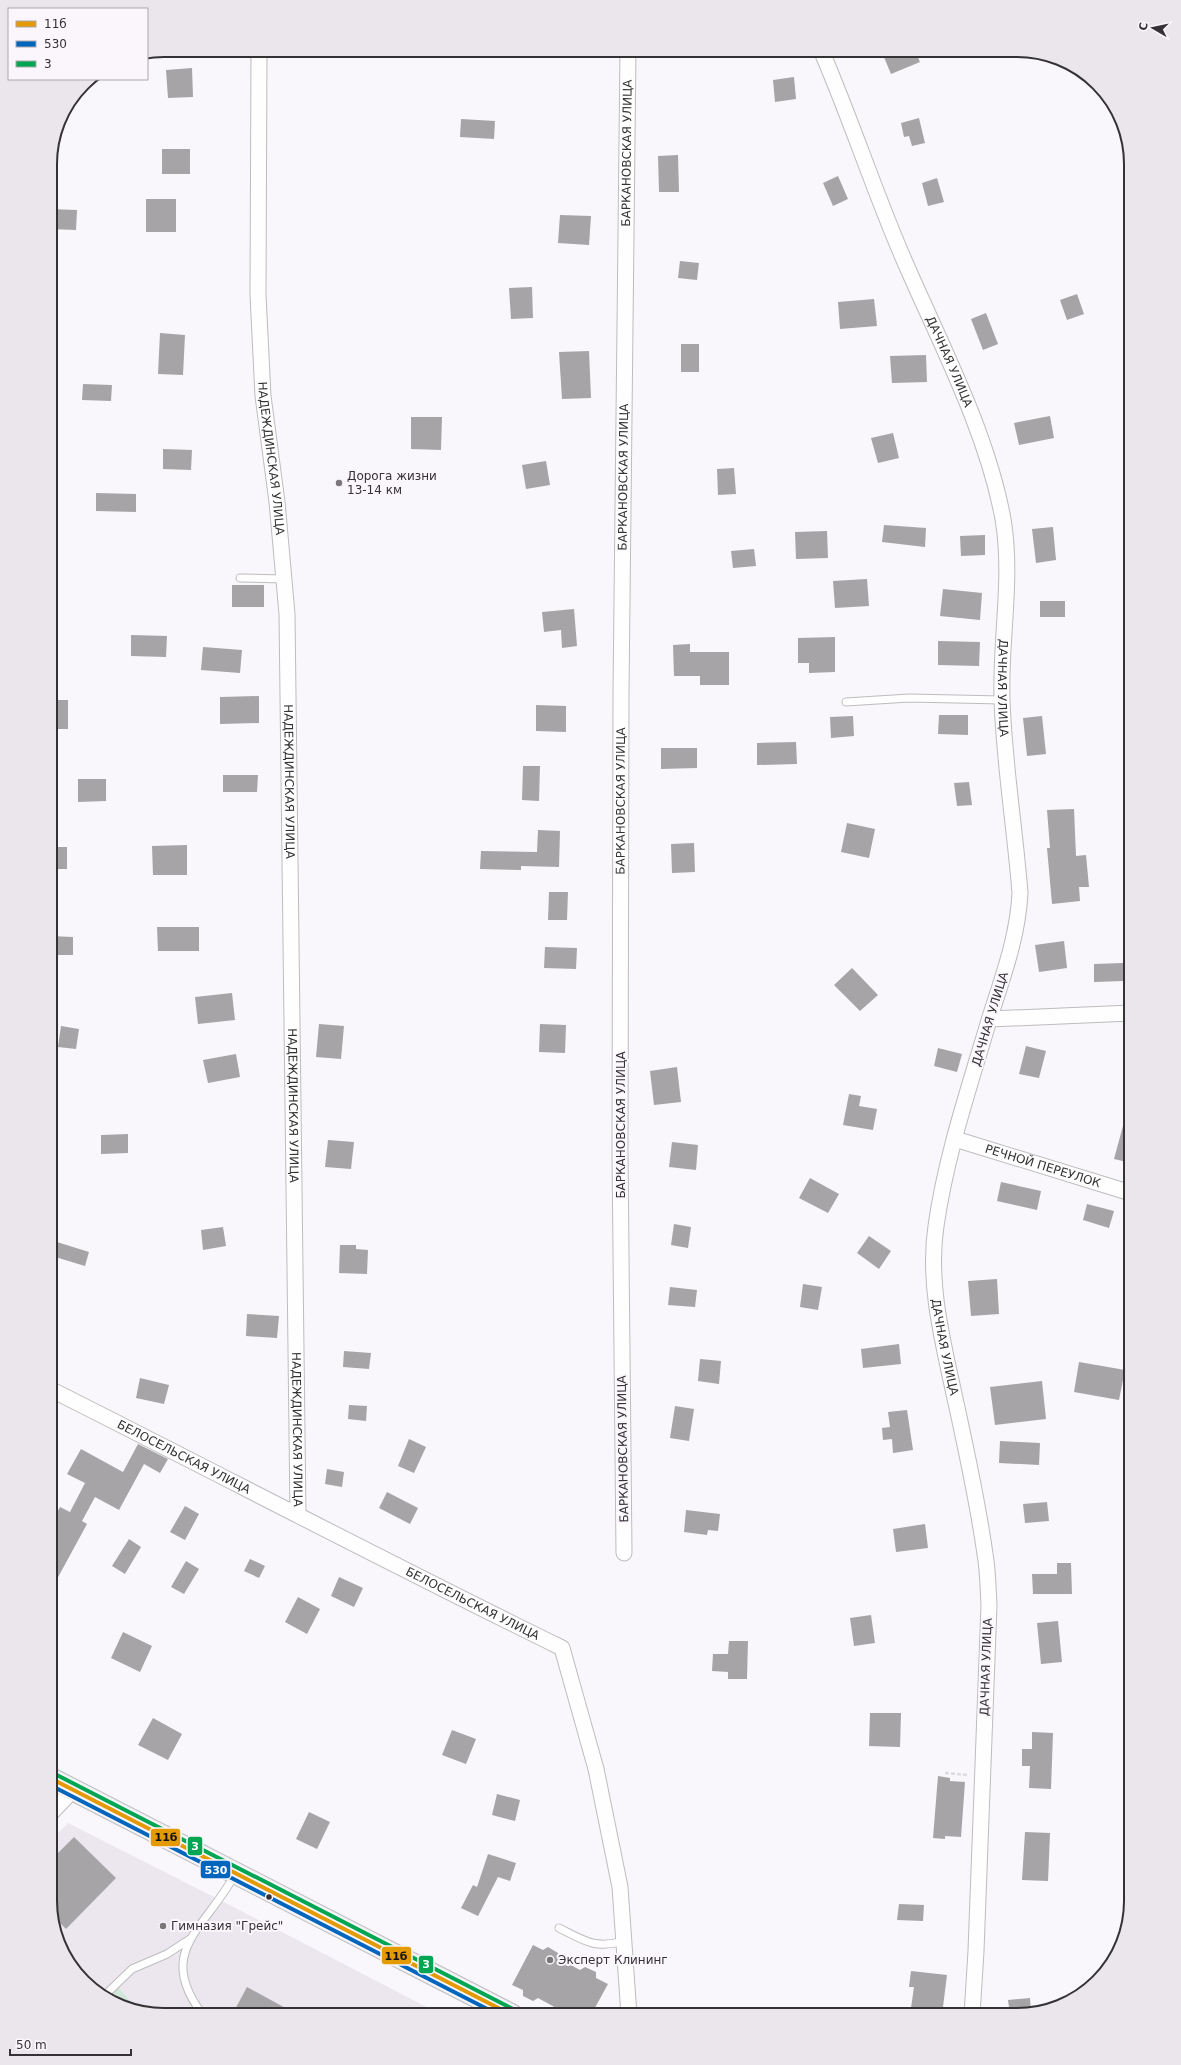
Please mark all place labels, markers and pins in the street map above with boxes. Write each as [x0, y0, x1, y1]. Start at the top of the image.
place label: Дорога жизни 13-14 км [347, 469, 437, 497]
marker: Дорога жизни 13-14 км [334, 478, 344, 488]
unlabelled marker [264, 1892, 274, 1902]
place label: Гимназия "Грейс" [171, 1919, 283, 1933]
marker: Гимназия "Грейс" [158, 1921, 168, 1931]
place label: Эксперт Клининг [558, 1953, 668, 1967]
marker: Эксперт Клининг [545, 1955, 555, 1965]

